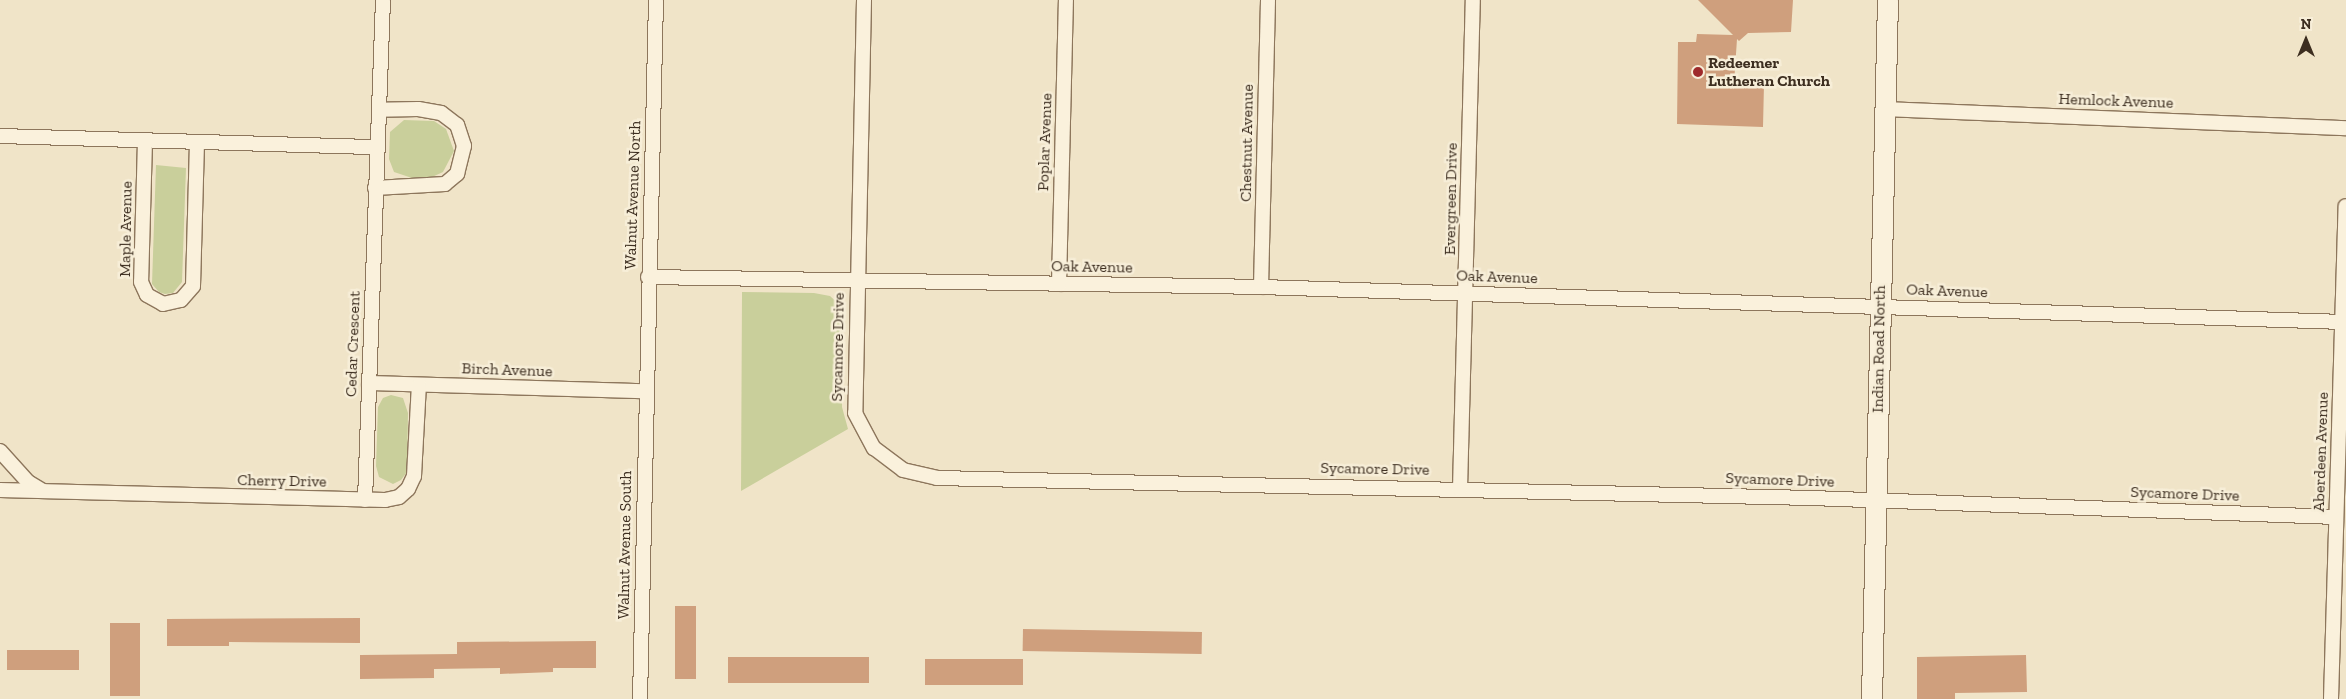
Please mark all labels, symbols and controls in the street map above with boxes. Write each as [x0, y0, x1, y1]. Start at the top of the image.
north arrow [2281, 15, 2331, 65]
text: N [2301, 16, 2311, 33]
place label: Redeemer Lutheran Church [1708, 53, 1830, 91]
marker: Redeemer Lutheran Church [1692, 66, 1704, 78]
street label: Chestnut Avenue [1236, 84, 1258, 202]
street label: Hemlock Avenue [2058, 89, 2174, 113]
street label: Poplar Avenue [1034, 92, 1056, 192]
street label: Walnut Avenue North [621, 120, 645, 270]
street label: Evergreen Drive [1440, 143, 1462, 255]
street label: Maple Avenue [116, 181, 136, 277]
street label: Oak Avenue [1051, 257, 1133, 277]
street label: Oak Avenue [1456, 266, 1538, 288]
street label: Oak Avenue [1906, 280, 1988, 302]
street label: Indian Road North [1868, 285, 1890, 413]
street label: Cedar Crescent [342, 291, 364, 397]
street label: Sycamore Drive [827, 292, 849, 402]
street label: Birch Avenue [461, 359, 553, 381]
street label: Aberdeen Avenue [2309, 391, 2333, 513]
street label: Sycamore Drive [1320, 458, 1430, 480]
street label: Sycamore Drive [1725, 469, 1835, 491]
street label: Walnut Avenue South [614, 470, 636, 620]
street label: Cherry Drive [237, 471, 327, 491]
street label: Sycamore Drive [2130, 483, 2240, 505]

